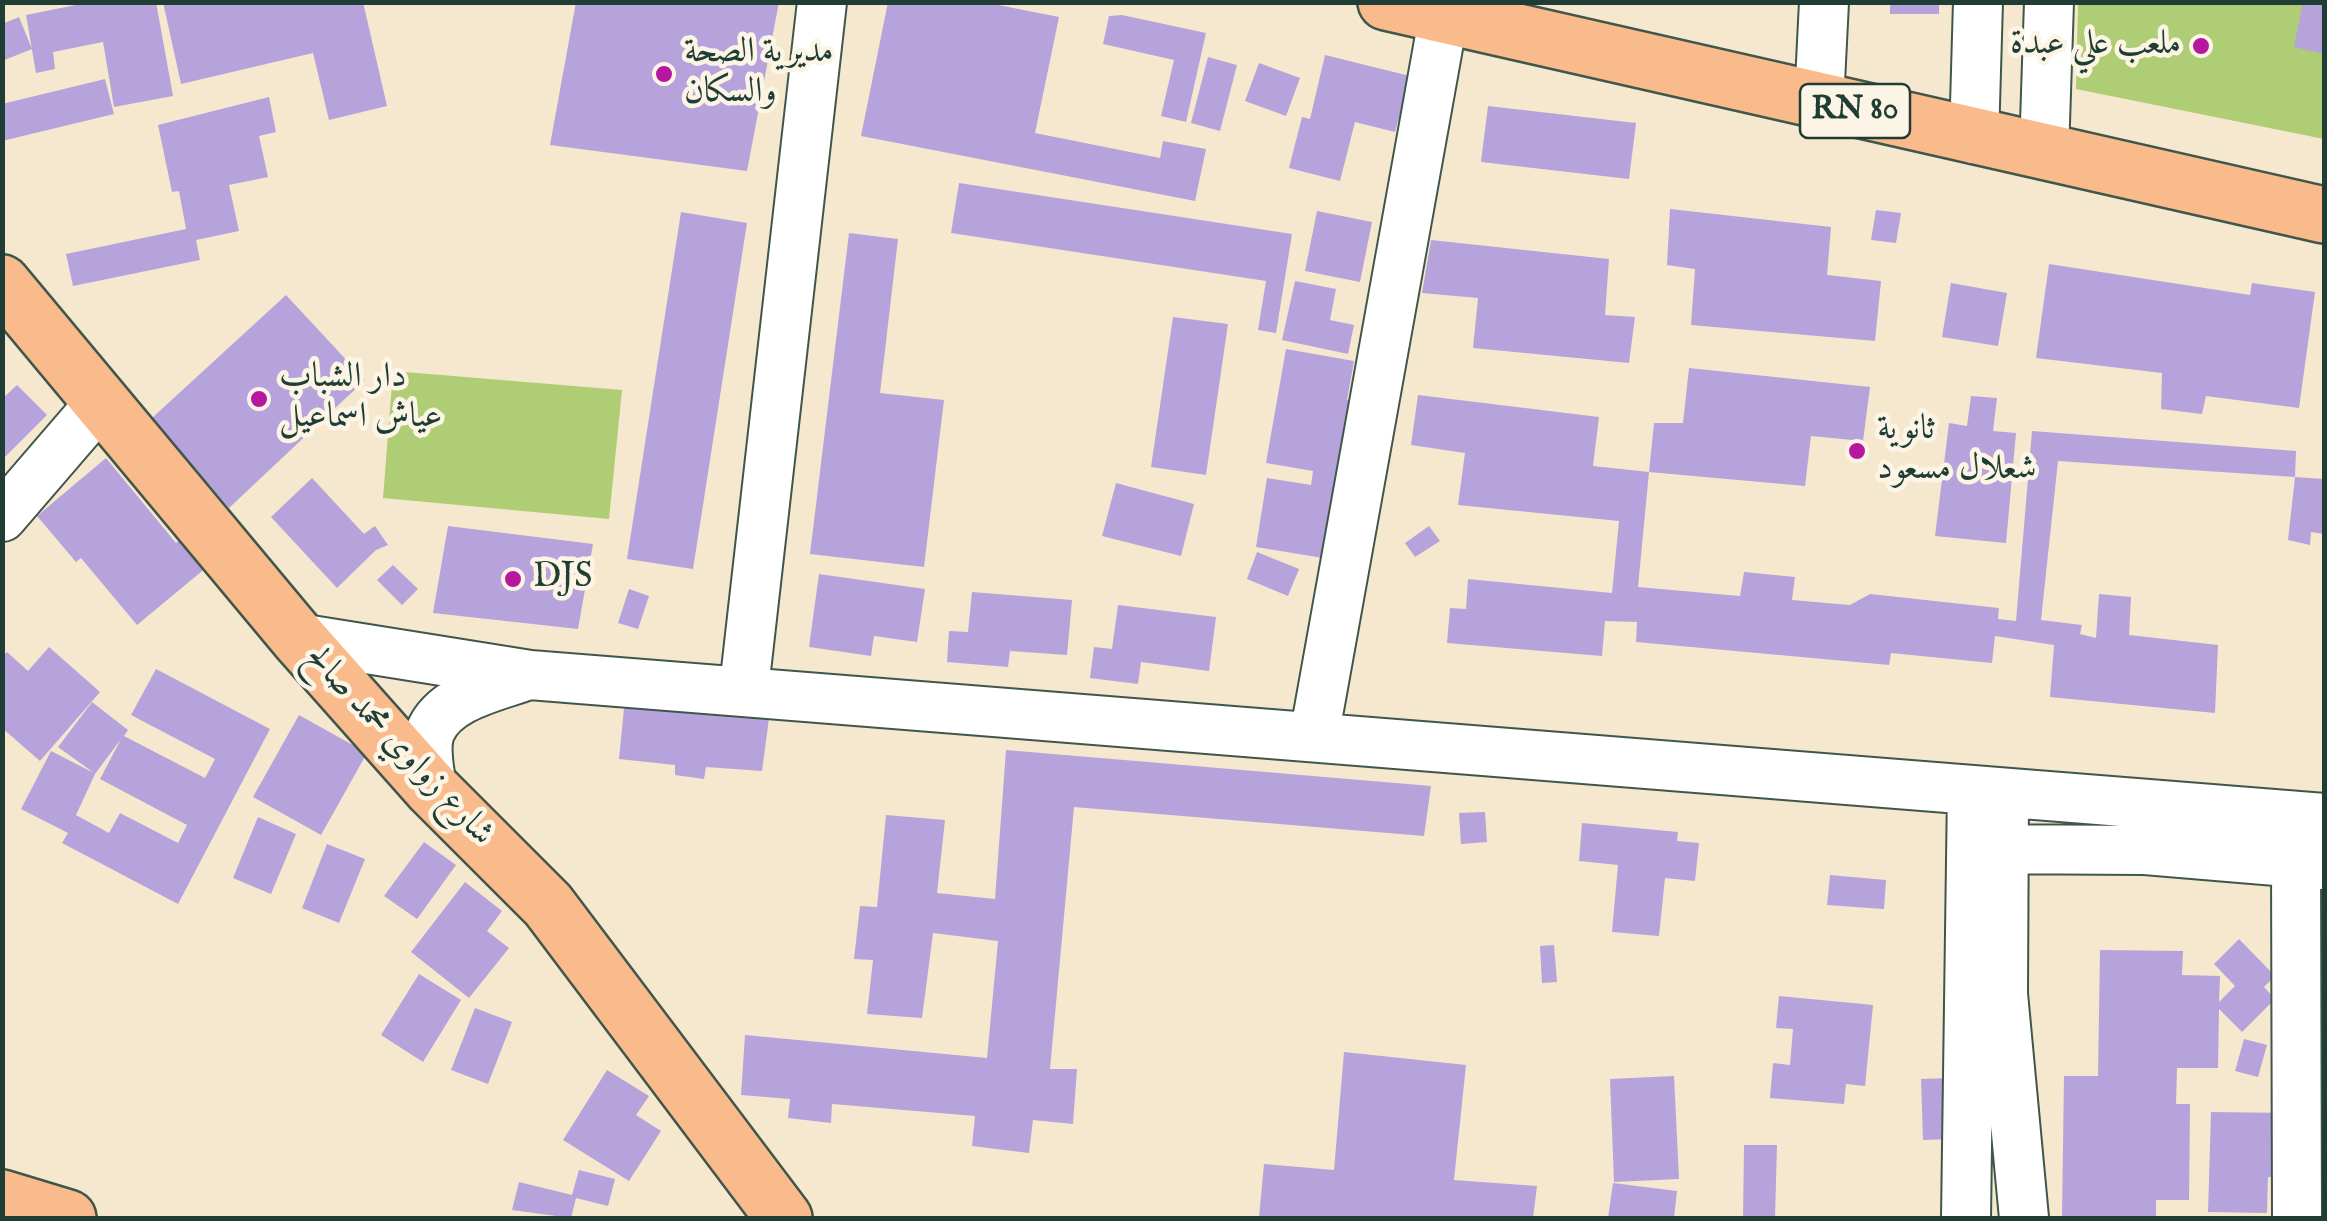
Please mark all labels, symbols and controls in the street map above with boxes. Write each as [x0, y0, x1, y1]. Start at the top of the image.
place label: ملعب علي عبدة [2010, 25, 2181, 67]
place label: مديرية الصحة والسكان [684, 33, 833, 115]
marker: ملعب علي عبدة [2190, 35, 2212, 57]
marker: مديرية الصحة والسكان [653, 63, 675, 85]
road number: RN 80 [1800, 84, 1910, 138]
place label: دار الشباب عياش اسماعيل [279, 358, 442, 440]
marker: دار الشباب عياش اسماعيل [248, 388, 270, 410]
place label: ثانوية شعلال مسعود [1877, 410, 2037, 492]
marker: ثانوية شعلال مسعود [1846, 440, 1868, 462]
place label: DJS [533, 558, 592, 600]
marker: DJS [502, 568, 524, 590]
street label: شارع زواوي محمد صالح [294, 638, 502, 856]

